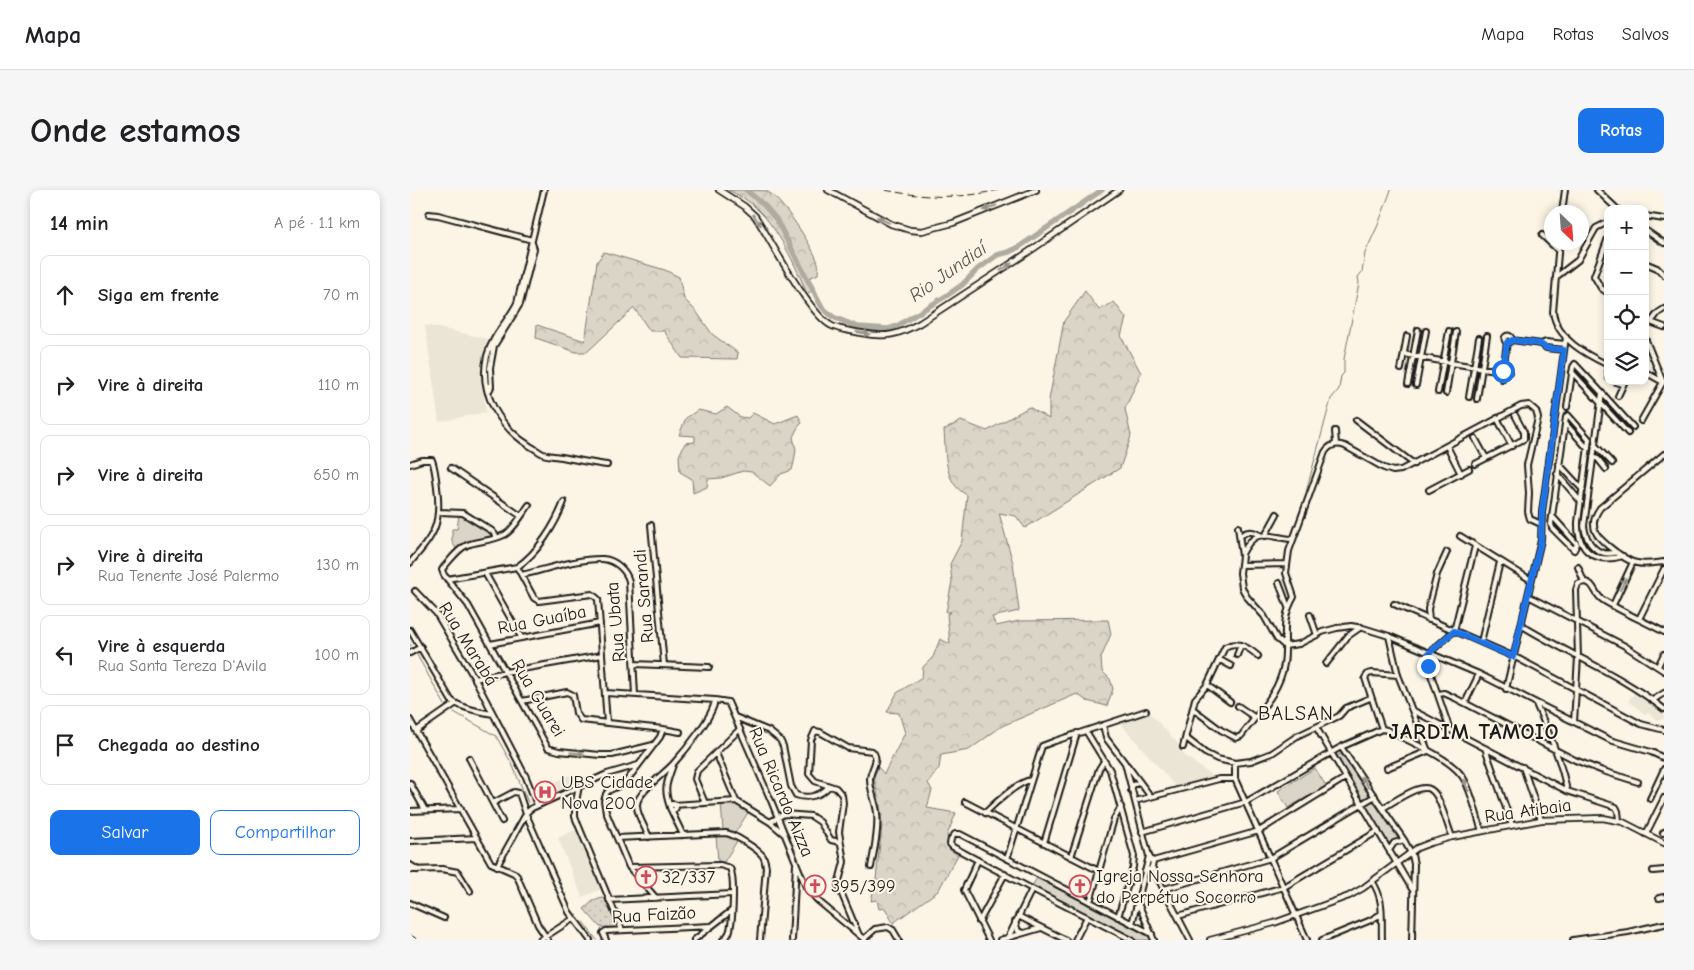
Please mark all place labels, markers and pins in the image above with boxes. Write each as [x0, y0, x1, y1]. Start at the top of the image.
place label: UBS Cidade Nova 200 [561, 772, 653, 814]
hospital icon: UBS Cidade Nova 200 [533, 780, 557, 804]
church icon: 32/337 [634, 865, 658, 889]
place label: Igreja Nossa Senhora do Perpétuo Socorro [1096, 866, 1264, 908]
place label: 32/337 [662, 867, 716, 888]
church icon: 395/399 [803, 874, 827, 898]
church icon: Igreja Nossa Senhora do Perpétuo Socorro [1068, 874, 1092, 898]
place label: 395/399 [831, 876, 896, 897]

